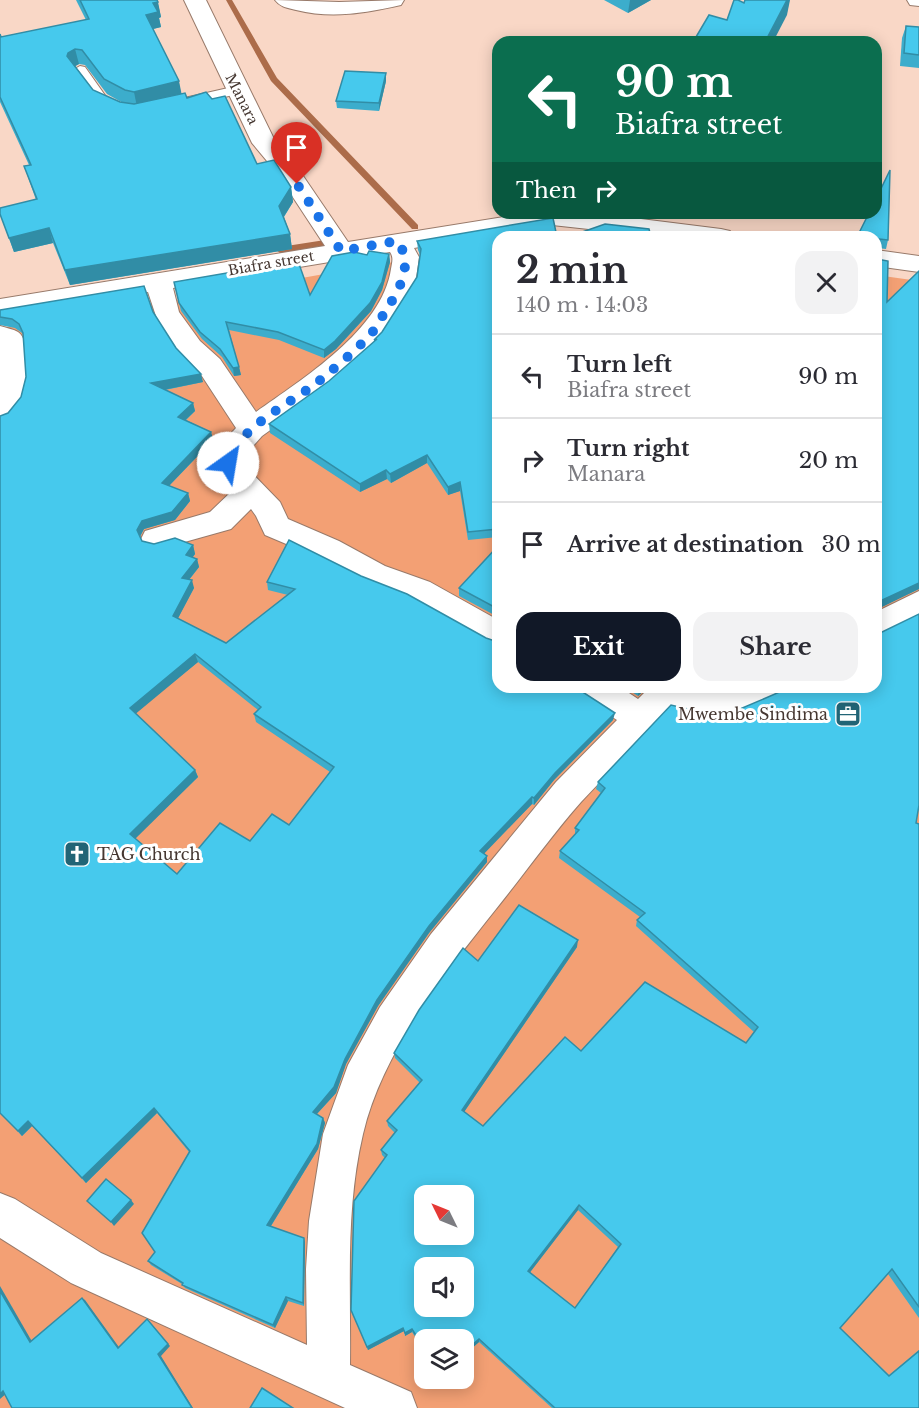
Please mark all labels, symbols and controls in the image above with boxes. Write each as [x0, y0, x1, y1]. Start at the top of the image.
text: 90 m [615, 56, 733, 108]
icon: left [516, 60, 594, 138]
street label: Manara [222, 70, 263, 128]
text: Biafra street [615, 108, 782, 141]
pin [271, 122, 322, 184]
icon: arrive [280, 131, 313, 164]
icon: right [589, 174, 622, 207]
text: Then [516, 177, 577, 204]
street label: Biafra street [227, 246, 316, 279]
text: 2 min [516, 248, 628, 293]
button: close [795, 251, 858, 314]
text: 140 m · 14:03 [516, 293, 648, 317]
text: Turn left [567, 351, 672, 378]
icon: left [516, 360, 549, 393]
text: 90 m [798, 363, 858, 390]
text: Biafra street [567, 378, 691, 402]
position arrow [196, 431, 260, 495]
text: Turn right [567, 435, 689, 462]
icon: right [516, 444, 549, 477]
text: 20 m [799, 447, 858, 474]
text: Manara [567, 462, 645, 486]
icon: arrive [516, 528, 549, 561]
text: Arrive at destination [567, 531, 804, 558]
text: 30 m [822, 531, 881, 558]
button: Exit [516, 612, 681, 681]
button: Share [693, 612, 858, 681]
office icon: Mwembe Sindima [833, 699, 863, 729]
place label: Mwembe Sindima [678, 704, 828, 724]
church icon: TAG Church [62, 839, 92, 869]
place label: TAG Church [97, 844, 200, 864]
north arrow [414, 1185, 474, 1245]
map controls [414, 1185, 474, 1389]
button: sound [414, 1257, 474, 1317]
button: layers [414, 1329, 474, 1389]

